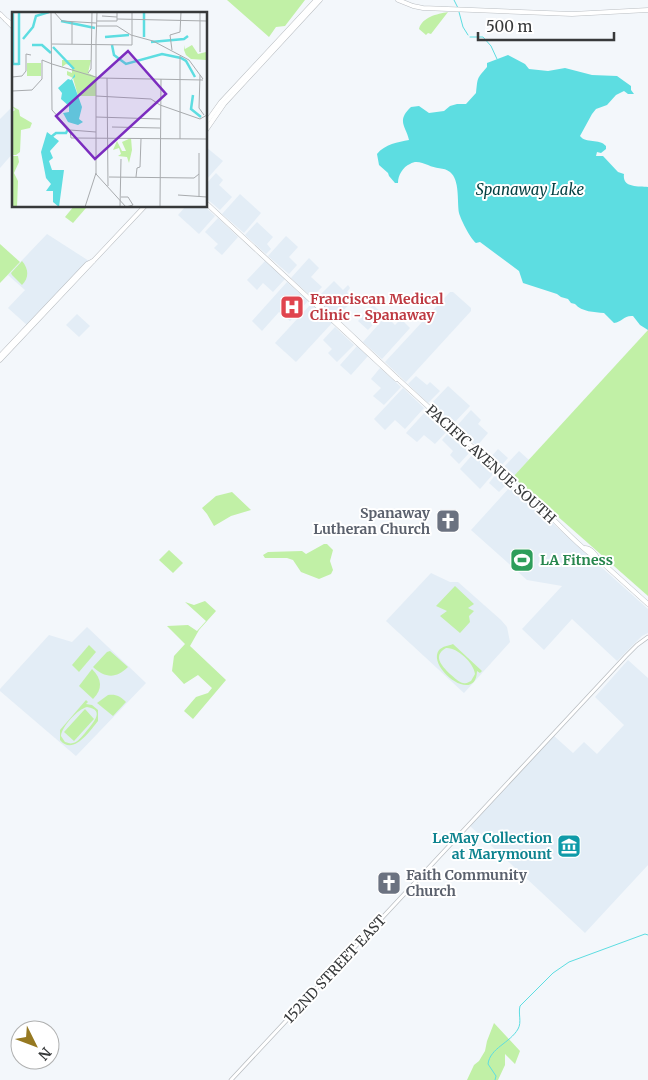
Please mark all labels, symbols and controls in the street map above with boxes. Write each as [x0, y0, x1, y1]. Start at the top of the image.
scale bar [478, 10, 614, 42]
inset map [12, 12, 208, 208]
text: 500 m [486, 17, 533, 36]
water label: Spanaway Lake [476, 180, 584, 199]
place label: Franciscan Medical Clinic - Spanaway [310, 290, 444, 324]
hospital icon: Franciscan Medical Clinic - Spanaway [279, 294, 305, 320]
street label: PACIFIC AVENUE SOUTH [422, 401, 560, 527]
place label: Spanaway Lutheran Church [313, 504, 431, 538]
church icon: Spanaway Lutheran Church [435, 508, 461, 534]
sports icon: LA Fitness [509, 547, 535, 573]
place label: LA Fitness [540, 551, 613, 569]
place label: LeMay Collection at Marymount [432, 829, 552, 863]
museum icon: LeMay Collection at Marymount [556, 833, 582, 859]
place label: Faith Community Church [406, 866, 528, 900]
church icon: Faith Community Church [376, 870, 402, 896]
street label: 152ND STREET EAST [280, 911, 390, 1027]
north arrow [10, 1020, 60, 1070]
text: N [34, 1044, 55, 1064]

